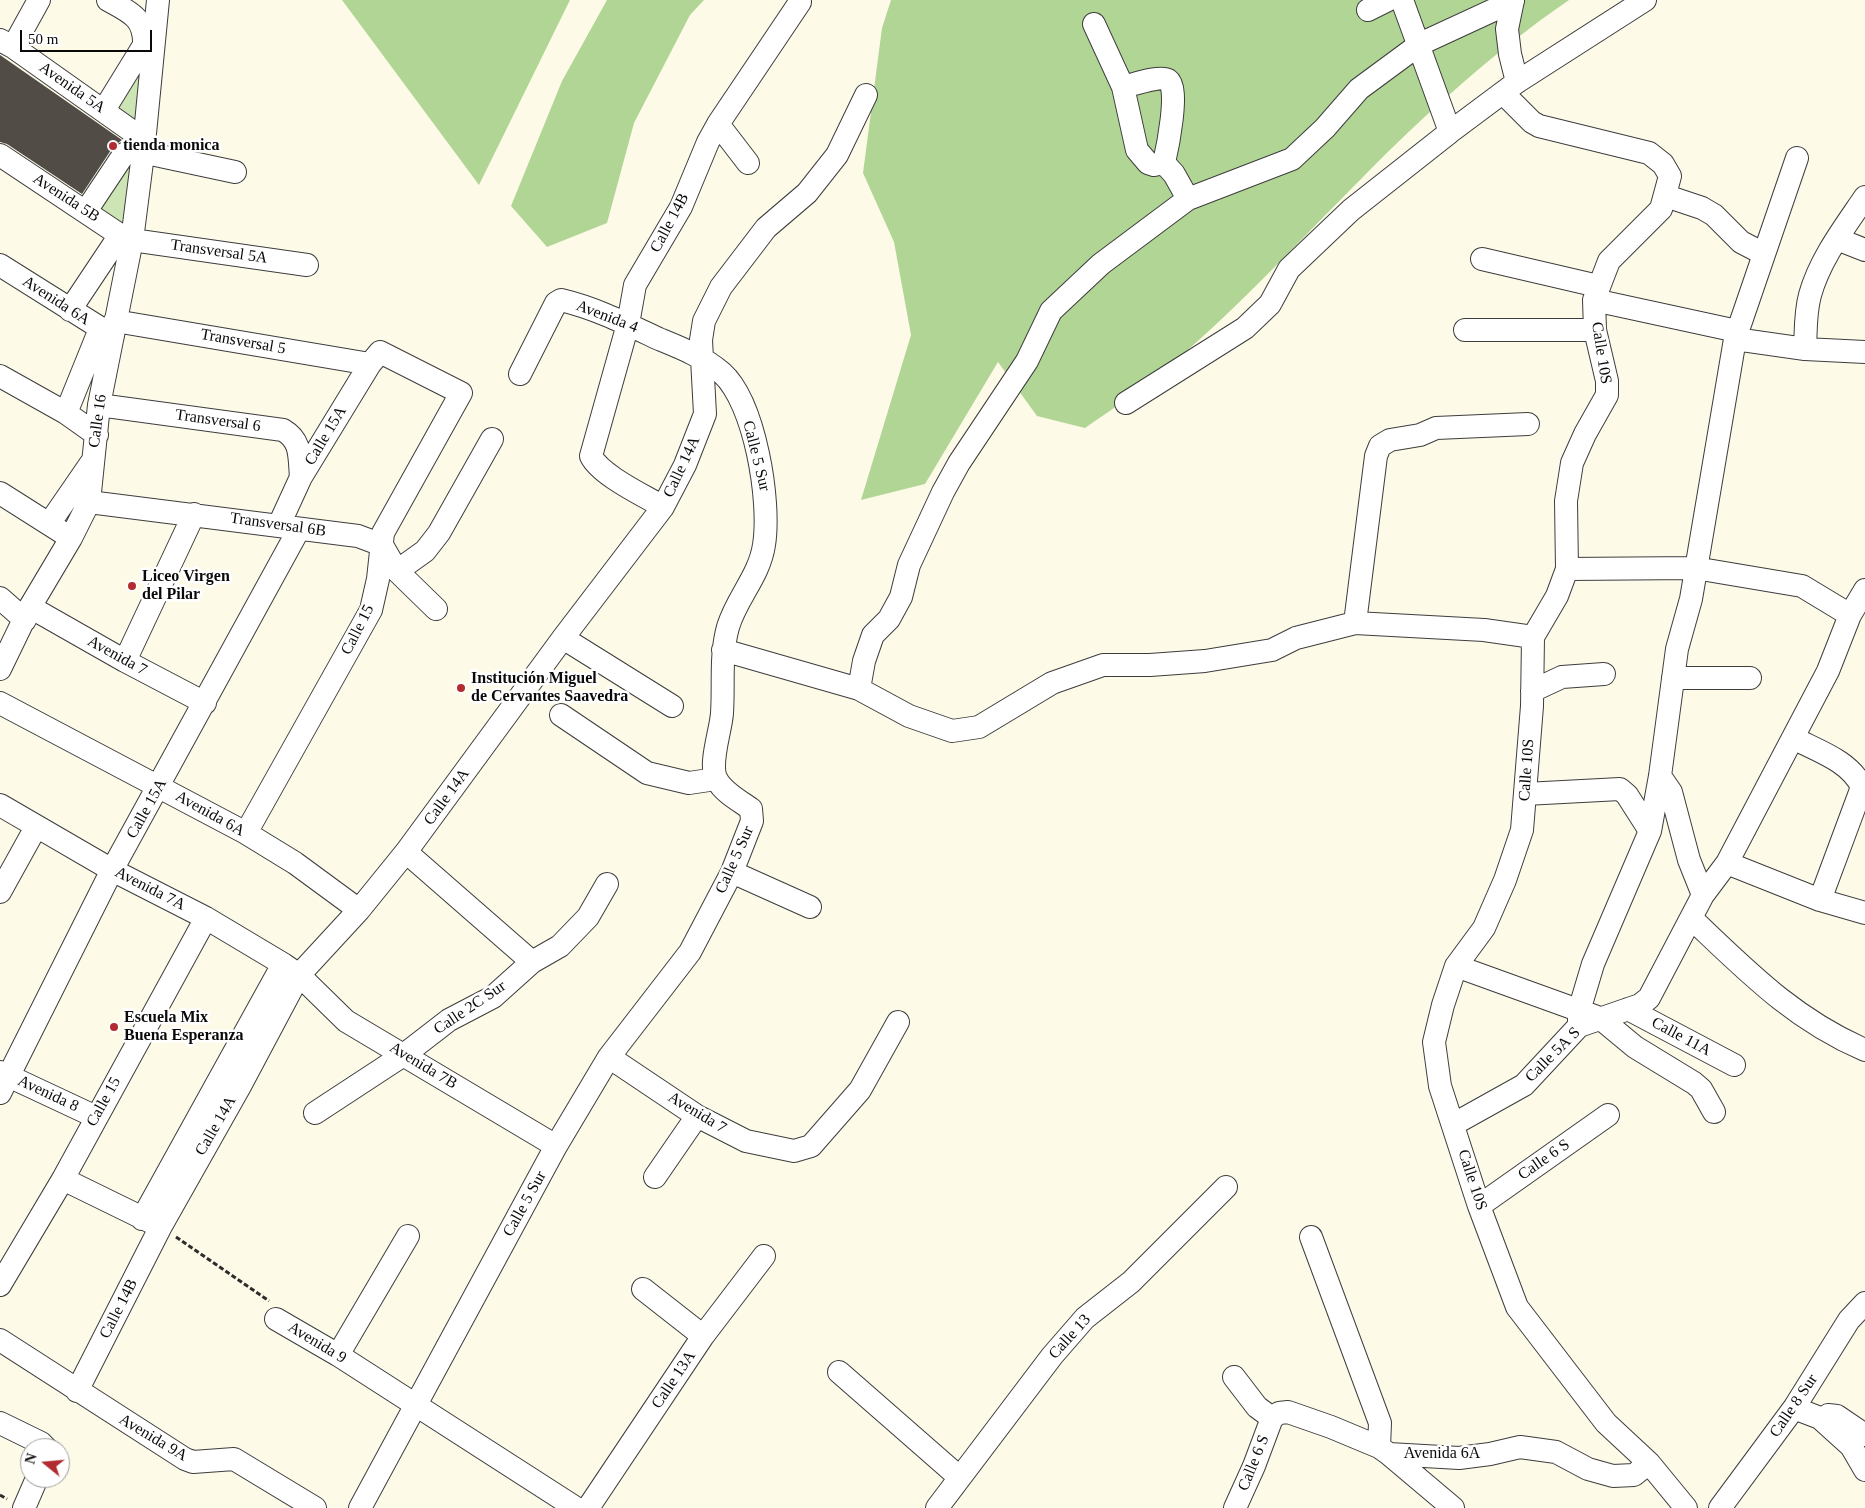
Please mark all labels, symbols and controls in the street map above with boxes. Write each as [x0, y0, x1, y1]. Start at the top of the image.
scale bar [22, 20, 155, 52]
text: 50 m [28, 31, 58, 47]
street label: Avenida 5A [35, 58, 109, 118]
place label: tienda monica [123, 136, 219, 156]
marker: tienda monica [107, 140, 119, 152]
street label: Avenida 5B [29, 169, 103, 227]
street label: Calle 14B [646, 190, 694, 256]
street label: Transversal 5A [169, 236, 269, 268]
street label: Avenida 6A [19, 272, 93, 330]
street label: Avenida 4 [573, 296, 641, 338]
street label: Calle 10S [1587, 321, 1615, 385]
street label: Transversal 5 [199, 325, 287, 359]
street label: Calle 16 [85, 393, 111, 449]
street label: Calle 15A [301, 403, 351, 469]
street label: Transversal 6 [174, 406, 262, 436]
street label: Calle 5 Sur [738, 419, 774, 493]
street label: Calle 14A [659, 433, 705, 501]
street label: Transversal 6B [229, 509, 327, 541]
place label: Liceo Virgen del Pilar [142, 567, 230, 605]
marker: Liceo Virgen del Pilar [126, 580, 138, 592]
street label: Calle 15 [337, 602, 379, 658]
street label: Avenida 7 [84, 632, 150, 680]
place label: Institución Miguel de Cervantes Saavedra [471, 669, 628, 707]
marker: Institución Miguel de Cervantes Saavedra [455, 682, 467, 694]
street label: Calle 10S [1515, 738, 1539, 802]
street label: Calle 14A [420, 765, 474, 829]
street label: Calle 15A [123, 776, 171, 842]
street label: Avenida 6A [172, 787, 248, 841]
street label: Calle 5 Sur [712, 823, 758, 897]
street label: Avenida 7A [112, 863, 188, 915]
street label: Calle 2C Sur [430, 977, 510, 1039]
place label: Escuela Mix Buena Esperanza [124, 1008, 244, 1046]
street label: Calle 11A [1648, 1013, 1714, 1061]
marker: Escuela Mix Buena Esperanza [108, 1021, 120, 1033]
street label: Calle 5A S [1521, 1023, 1585, 1087]
street label: Avenida 7B [386, 1038, 460, 1094]
street label: Avenida 8 [14, 1072, 82, 1116]
street label: Calle 15 [83, 1074, 125, 1130]
street label: Avenida 7 [664, 1088, 730, 1138]
street label: Calle 14A [191, 1093, 241, 1159]
street label: Calle 6 S [1514, 1135, 1574, 1185]
street label: Calle 10S [1453, 1147, 1491, 1213]
street label: Calle 5 Sur [499, 1168, 551, 1240]
street label: Calle 14B [96, 1276, 142, 1342]
street label: Calle 13 [1045, 1311, 1095, 1363]
street label: Avenida 9 [284, 1318, 350, 1368]
street label: Calle 13A [648, 1348, 700, 1412]
street label: Calle 8 Sur [1766, 1371, 1822, 1441]
street label: Avenida 9A [115, 1410, 191, 1466]
street label: Calle 6 S [1234, 1432, 1274, 1494]
north arrow [20, 1438, 70, 1488]
street label: Avenida 6A [1404, 1444, 1480, 1464]
text: N [22, 1452, 40, 1466]

